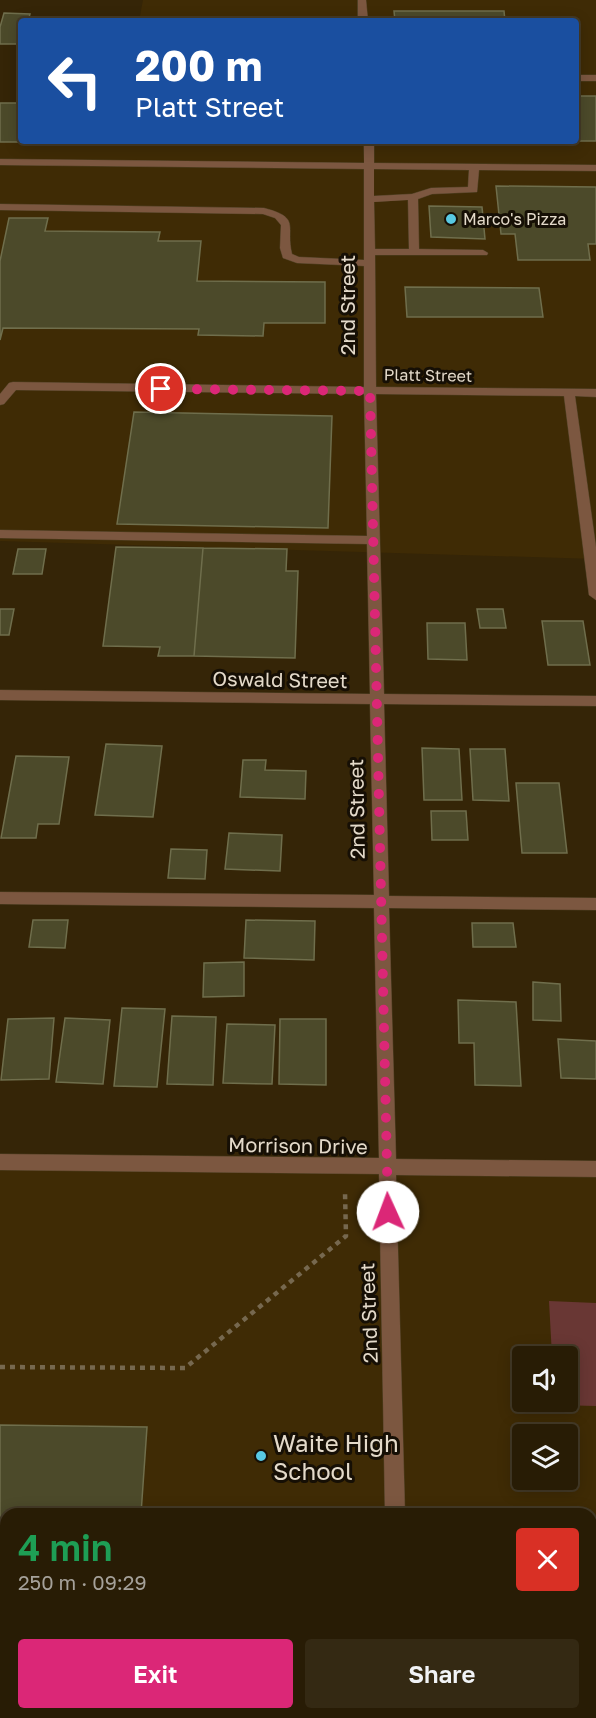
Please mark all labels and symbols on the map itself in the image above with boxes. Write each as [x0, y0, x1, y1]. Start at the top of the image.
place label: Marco's Pizza [463, 209, 566, 229]
marker: Marco's Pizza [444, 212, 458, 226]
street label: 2nd Street [335, 255, 359, 355]
pin [135, 363, 186, 414]
street label: Platt Street [384, 364, 472, 386]
street label: Oswald Street [212, 666, 348, 692]
street label: 2nd Street [343, 759, 369, 859]
street label: Morrison Drive [228, 1132, 368, 1158]
position arrow [356, 1180, 420, 1244]
street label: 2nd Street [354, 1262, 382, 1364]
place label: Waite High School [273, 1428, 399, 1485]
marker: Waite High School [254, 1449, 268, 1463]

